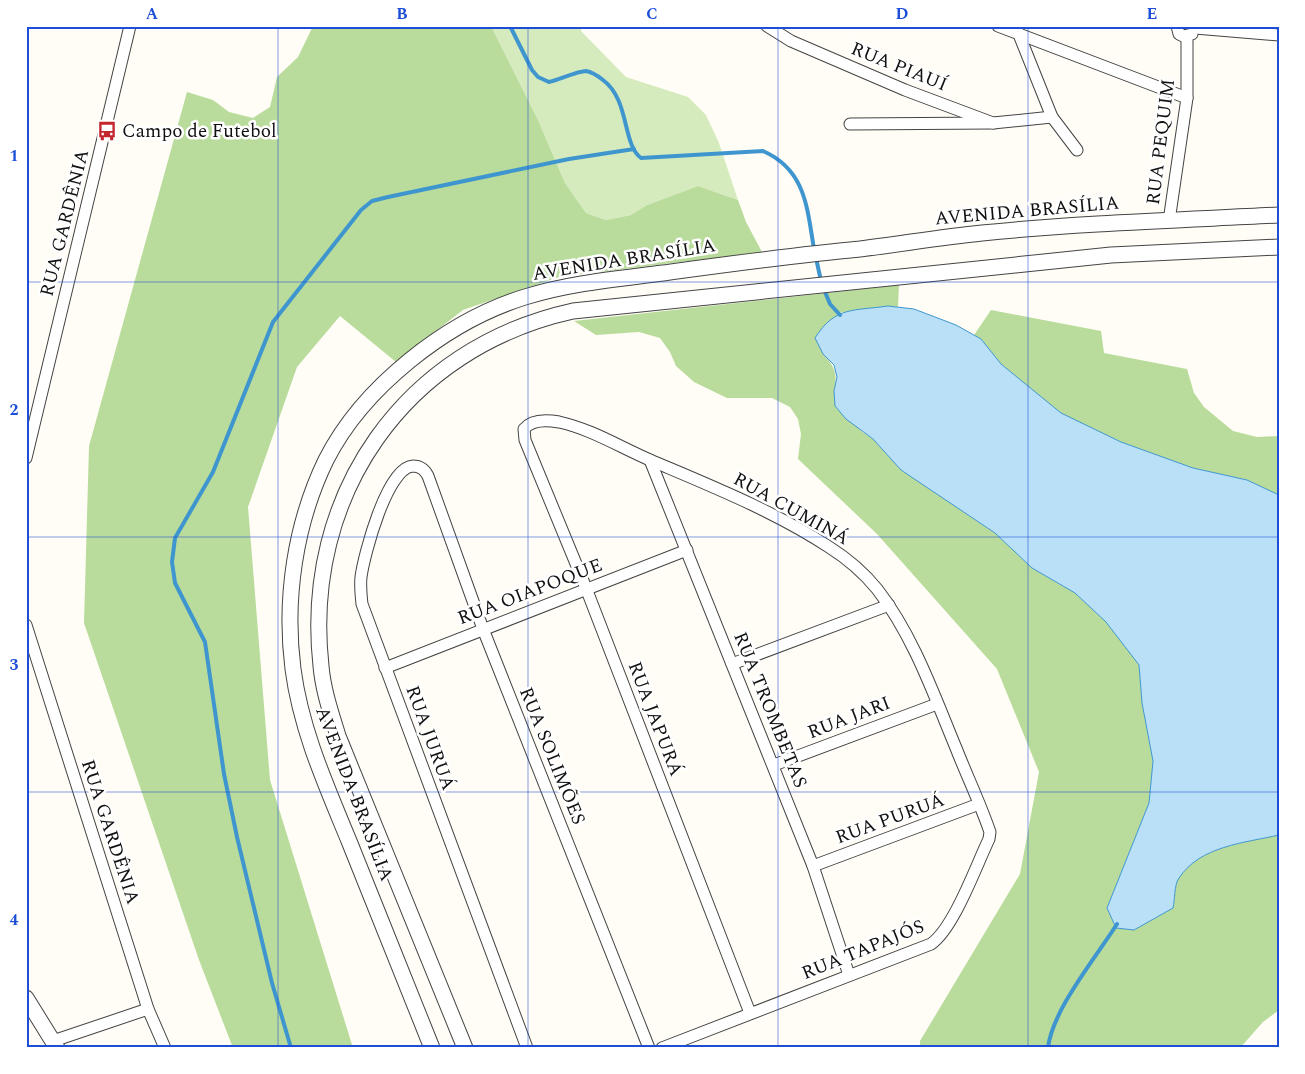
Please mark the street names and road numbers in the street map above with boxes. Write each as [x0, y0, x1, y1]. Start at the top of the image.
street label: RUA PIAUÍ [846, 35, 952, 99]
street label: RUA PEQUIM [1139, 77, 1183, 207]
street label: RUA GARDÊNIA [33, 146, 97, 300]
street label: AVENIDA BRASÍLIA [934, 188, 1120, 234]
street label: AVENIDA BRASÍLIA [530, 231, 718, 289]
street label: RUA CUMINÁ [728, 465, 854, 553]
street label: RUA OIAPOQUE [453, 551, 607, 633]
street label: RUA TROMBETAS [725, 628, 815, 792]
street label: RUA JAPURÁ [620, 657, 690, 781]
street label: RUA JURUÁ [398, 682, 462, 794]
street label: RUA SOLIMÕES [511, 683, 593, 829]
street label: RUA JARI [803, 689, 895, 747]
street label: AVENIDA BRASÍLIA [307, 702, 401, 886]
street label: RUA GARDÊNIA [73, 756, 147, 908]
street label: RUA PURUÁ [831, 786, 949, 852]
street label: RUA TAPAJÓS [797, 912, 929, 988]

